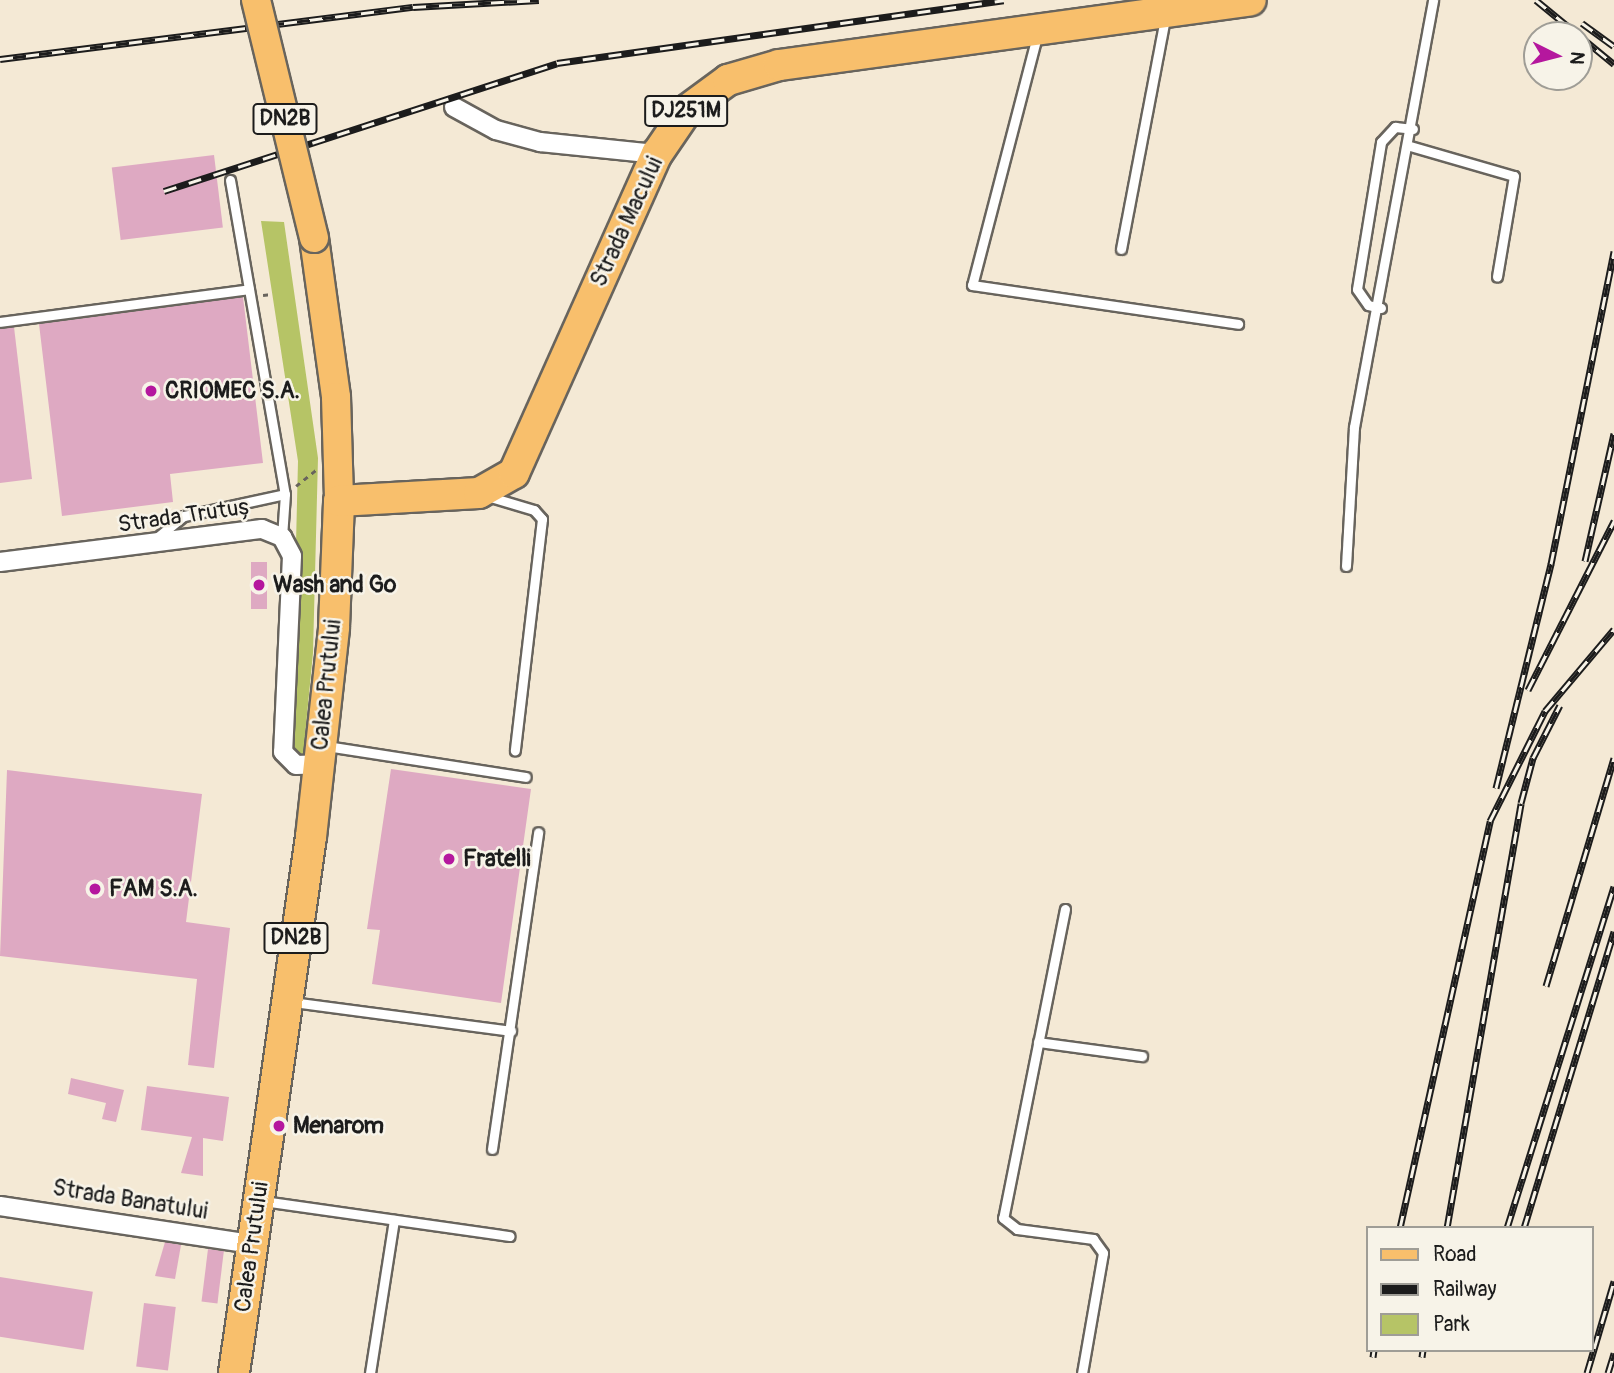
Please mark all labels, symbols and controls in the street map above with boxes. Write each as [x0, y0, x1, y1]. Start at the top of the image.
north arrow [1523, 21, 1593, 91]
text: N [1564, 50, 1590, 66]
road number: DJ251M [644, 94, 728, 128]
road number: DN2B [252, 102, 318, 136]
street label: Strada Macului [585, 153, 669, 291]
place label: CRIOMEC S.A. [165, 377, 300, 405]
marker: CRIOMEC S.A. [143, 383, 159, 399]
street label: Strada Trutuș [116, 493, 254, 539]
place label: Wash and Go [273, 571, 396, 599]
marker: Wash and Go [251, 577, 267, 593]
street label: Calea Prutului [306, 618, 348, 752]
place label: Fratelli [463, 845, 531, 873]
marker: Fratelli [441, 851, 457, 867]
place label: FAM S.A. [109, 875, 198, 903]
marker: FAM S.A. [87, 881, 103, 897]
road number: DN2B [263, 920, 329, 956]
place label: Menarom [293, 1112, 384, 1140]
marker: Menarom [271, 1118, 287, 1134]
street label: Strada Banatului [51, 1174, 209, 1226]
street label: Calea Prutului [229, 1180, 275, 1314]
legend [1366, 1226, 1593, 1352]
text: Road [1433, 1241, 1477, 1268]
text: Railway [1433, 1276, 1497, 1303]
text: Park [1433, 1311, 1470, 1338]

